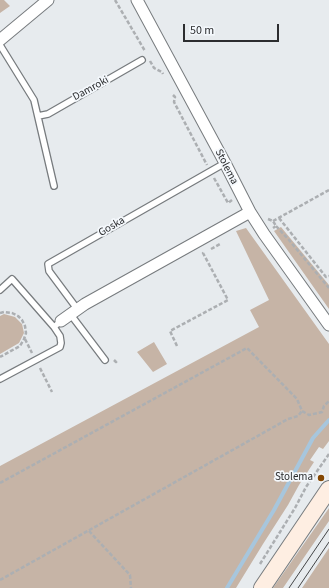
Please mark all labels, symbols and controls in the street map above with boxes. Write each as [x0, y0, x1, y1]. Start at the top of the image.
scale bar [185, 16, 281, 42]
text: 50 m [190, 22, 214, 39]
street label: Damroki [71, 74, 111, 104]
street label: Stolema [211, 147, 241, 187]
street label: Goska [96, 214, 128, 240]
place label: Stolema [275, 471, 313, 485]
marker: Stolema [316, 473, 326, 483]

